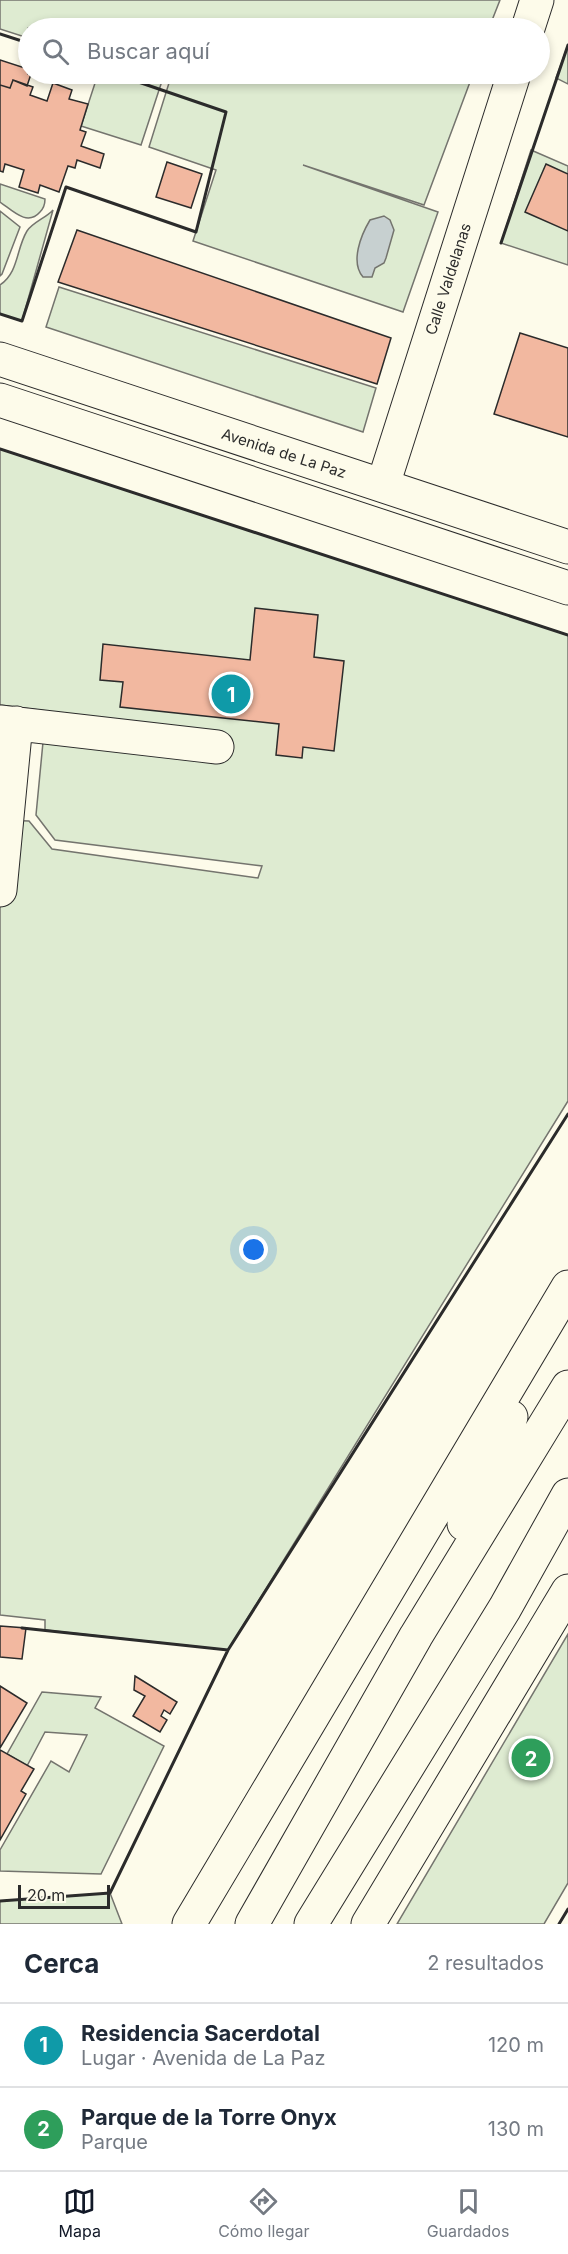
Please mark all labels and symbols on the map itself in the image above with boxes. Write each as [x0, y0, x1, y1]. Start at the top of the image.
street label: Calle Valdelanas [421, 221, 475, 337]
street label: Avenida de La Paz [219, 424, 349, 482]
pin: 1 [212, 672, 250, 716]
your location [239, 1235, 268, 1264]
pin: 2 [512, 1736, 550, 1780]
scale bar [18, 1882, 110, 1910]

